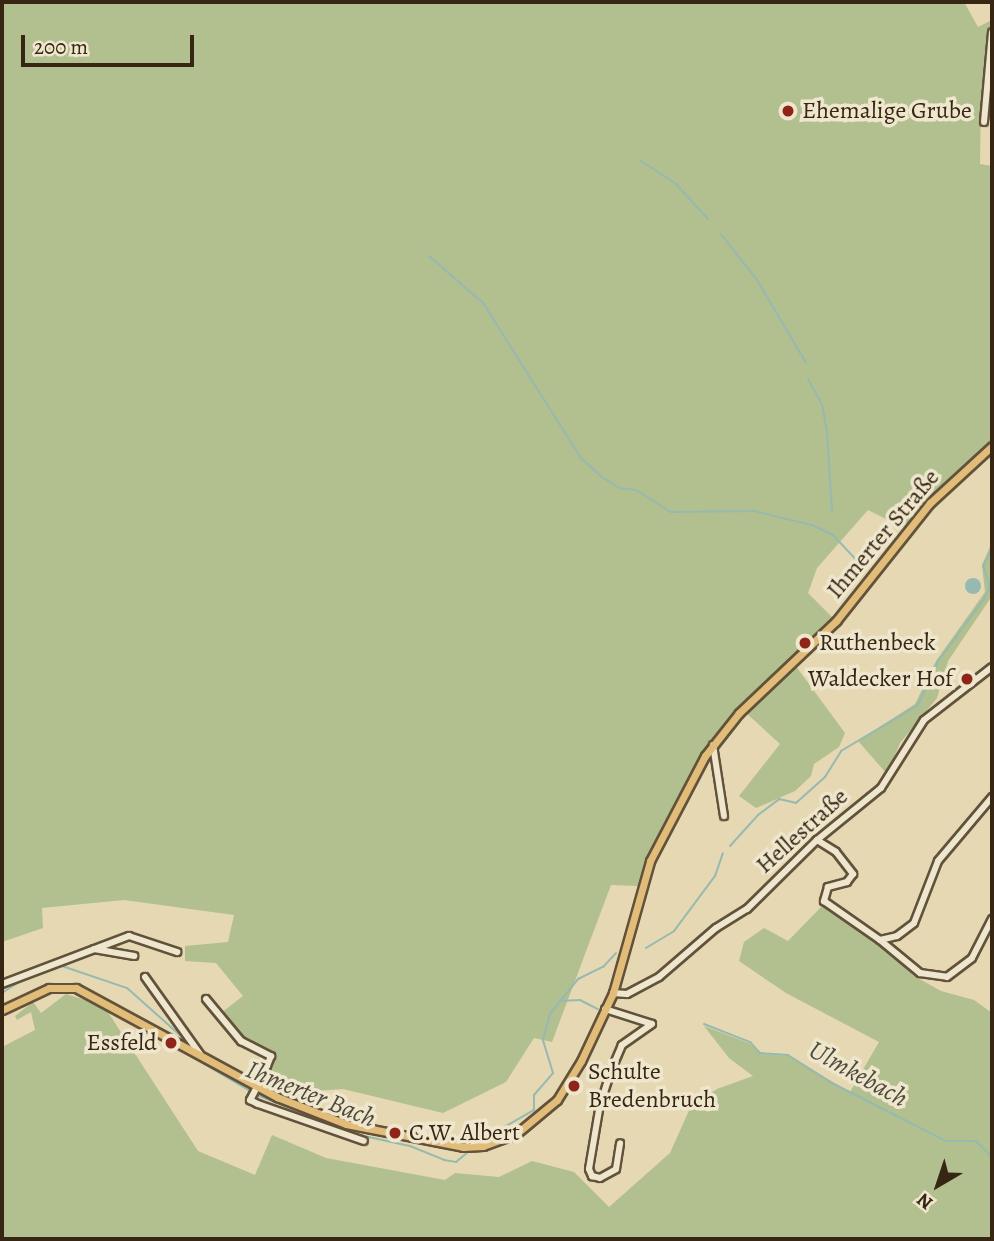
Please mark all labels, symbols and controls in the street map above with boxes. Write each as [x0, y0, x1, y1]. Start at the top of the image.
scale bar [24, 21, 198, 65]
text: 200 m [34, 33, 88, 61]
place label: Ehemalige Grube [802, 97, 972, 125]
marker: Ehemalige Grube [780, 103, 796, 119]
street label: Ihmerter Straße [821, 464, 945, 604]
place label: Ruthenbeck [819, 629, 936, 657]
marker: Ruthenbeck [797, 635, 813, 651]
place label: Waldecker Hof [808, 665, 953, 693]
marker: Waldecker Hof [959, 671, 975, 687]
street label: Hellestraße [750, 782, 854, 880]
place label: Essfeld [87, 1029, 157, 1057]
water label: Ulmkebach [803, 1034, 913, 1114]
marker: Essfeld [163, 1035, 179, 1051]
water label: Ihmerter Bach [241, 1054, 381, 1134]
place label: Schulte Bredenbruch [588, 1058, 716, 1114]
marker: Schulte Bredenbruch [566, 1078, 582, 1094]
place label: C.W. Albert [409, 1119, 520, 1147]
marker: C.W. Albert [387, 1125, 403, 1141]
north arrow [903, 1150, 973, 1220]
text: N [911, 1187, 938, 1216]

